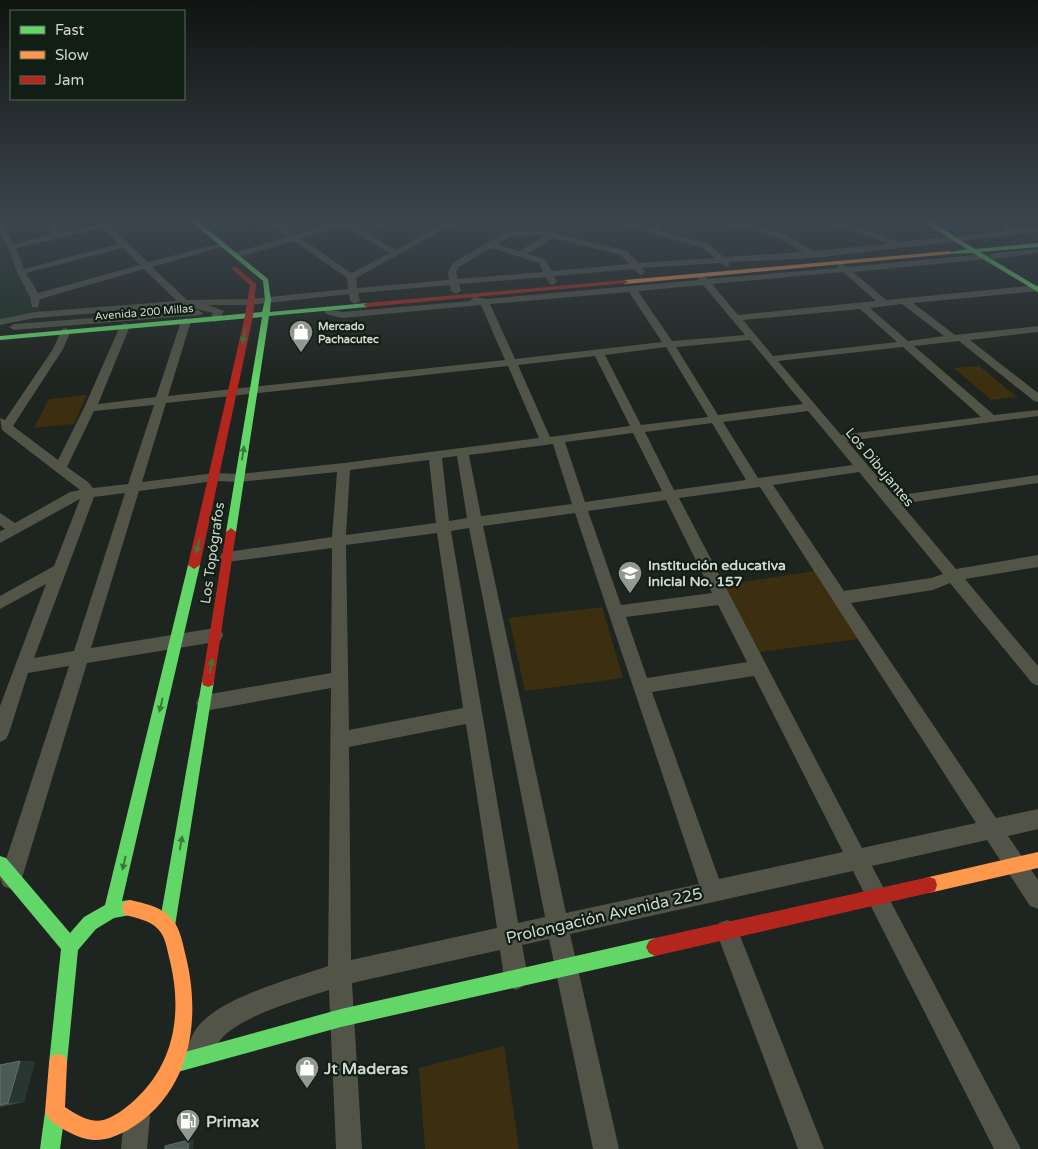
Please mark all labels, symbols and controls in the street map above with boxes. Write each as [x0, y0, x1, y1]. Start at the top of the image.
legend [10, 10, 185, 100]
text: Fast [55, 21, 85, 39]
text: Slow [55, 46, 89, 64]
text: Jam [55, 71, 84, 89]
street label: Avenida 200 Millas [94, 302, 194, 323]
shop icon: Mercado Pachacutec [288, 319, 314, 353]
place label: Mercado Pachacutec [318, 320, 379, 346]
one-way arrow [240, 329, 248, 345]
street label: Los Dibujantes [842, 424, 918, 510]
one-way arrow [239, 445, 247, 461]
street label: Los Topógrafos [197, 501, 228, 605]
one-way arrow [194, 539, 202, 554]
place label: Institución educativa inicial No. 157 [648, 557, 786, 590]
school or university icon: Institución educativa inicial No. 157 [617, 560, 643, 594]
one-way arrow [207, 657, 215, 673]
one-way arrow [157, 697, 165, 712]
one-way arrow [177, 835, 185, 851]
one-way arrow [120, 855, 128, 870]
street label: Prolongación Avenida 225 [504, 884, 704, 948]
shop icon: Jt Maderas [294, 1055, 320, 1089]
place label: Jt Maderas [323, 1059, 408, 1079]
fuel station icon: Primax [175, 1108, 201, 1142]
place label: Primax [206, 1112, 259, 1132]

